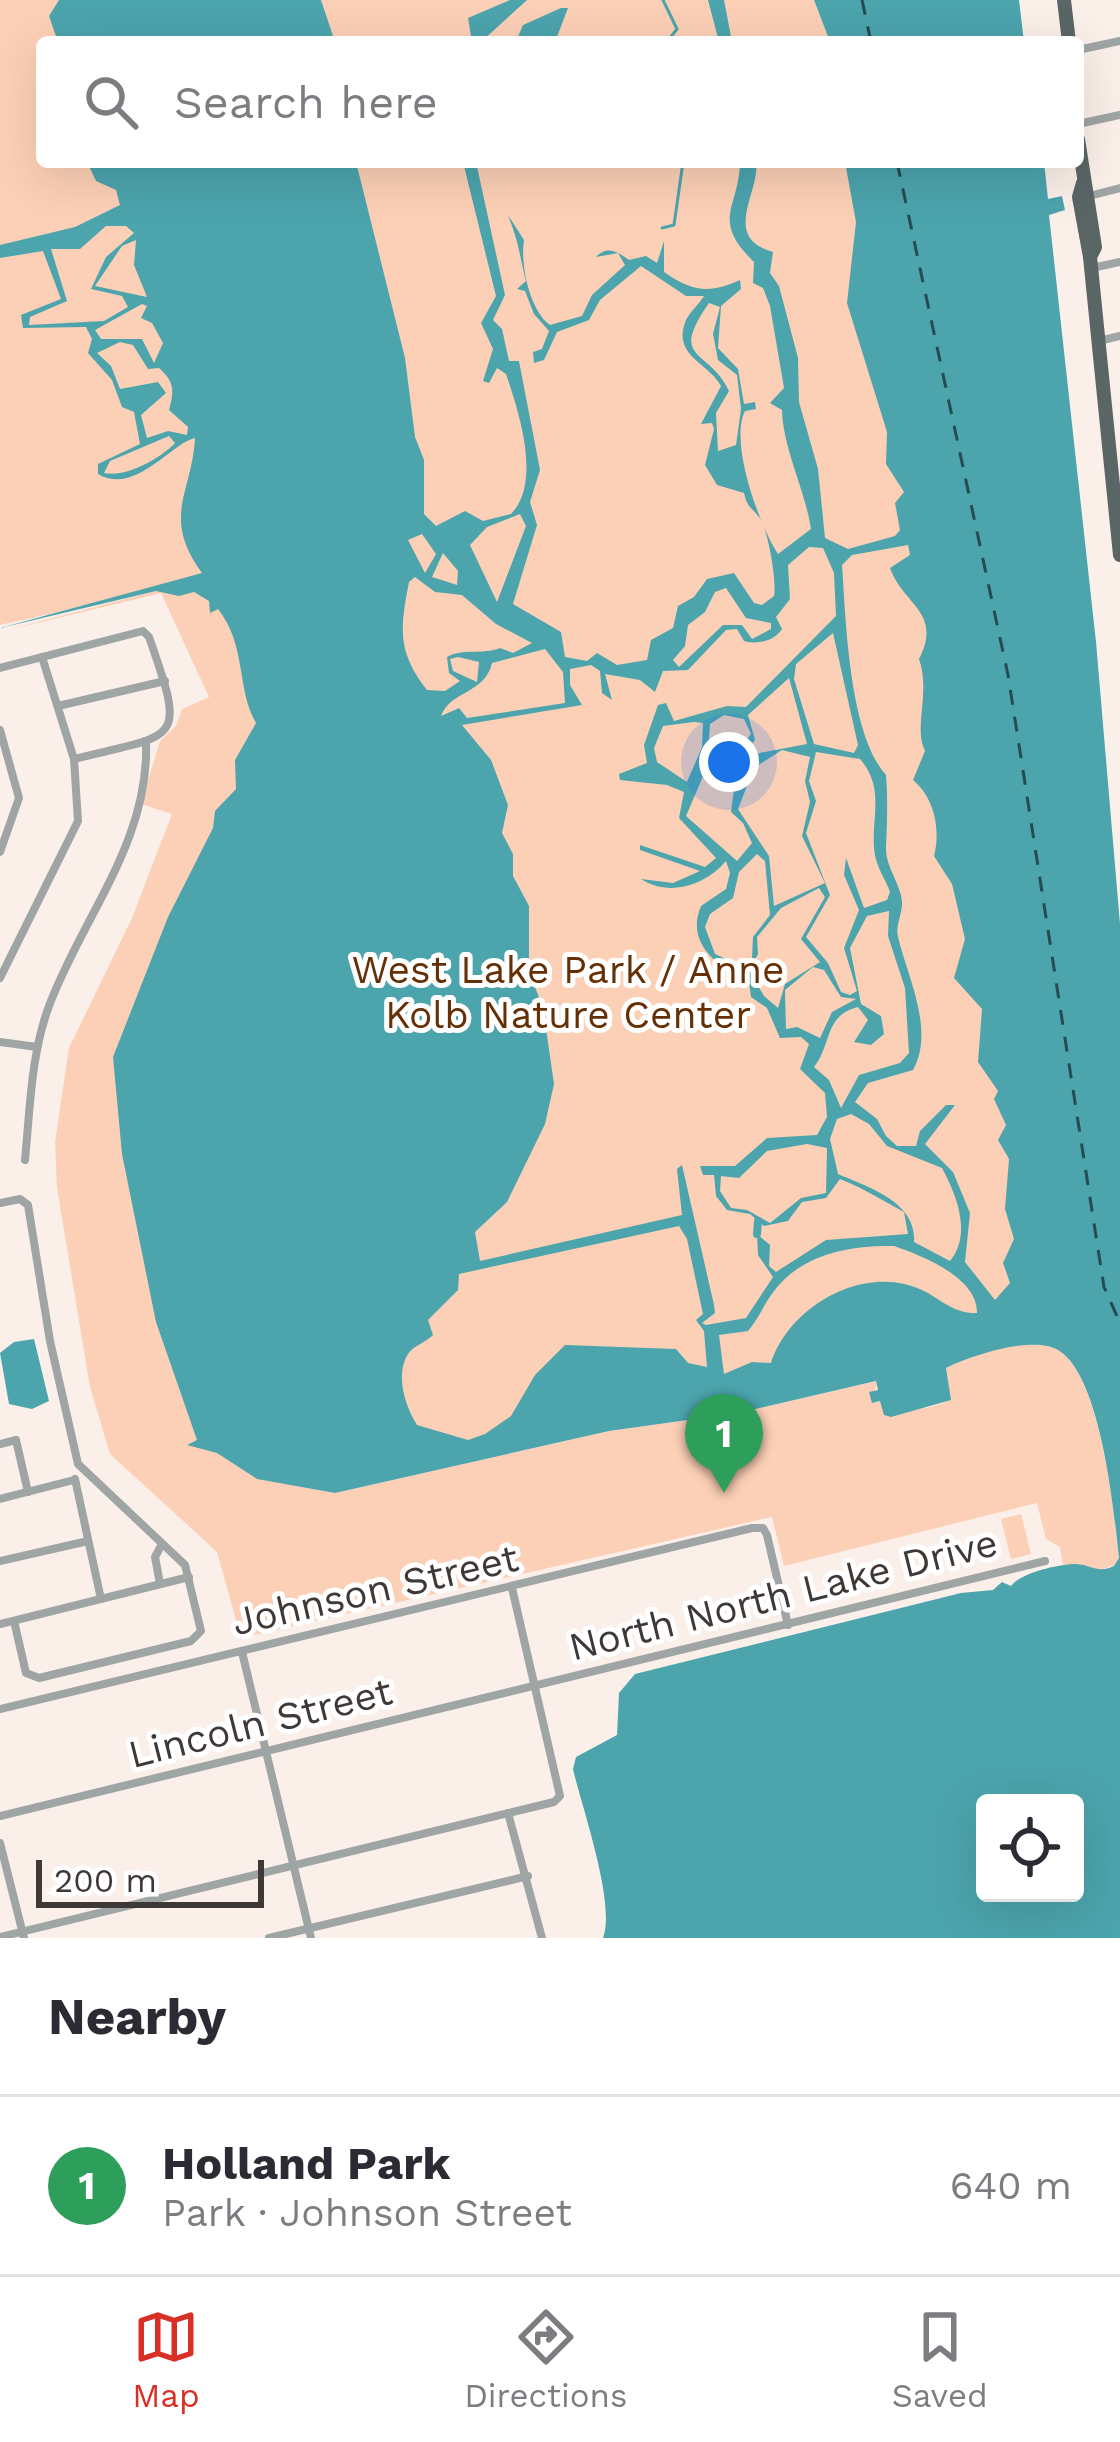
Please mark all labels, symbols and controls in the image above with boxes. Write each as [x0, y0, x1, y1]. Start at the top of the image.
search box [36, 36, 1084, 168]
icon: search [78, 69, 144, 135]
text: Search here [174, 76, 438, 129]
your location [699, 732, 759, 792]
park label: West Lake Park / Anne Kolb Nature Center [351, 947, 785, 1037]
pin: 1 [685, 1394, 763, 1493]
street label: North North Lake Drive [564, 1519, 1002, 1670]
street label: Johnson Street [228, 1535, 523, 1644]
street label: Lincoln Street [124, 1668, 396, 1777]
map controls [976, 1794, 1084, 1902]
button: locate [976, 1794, 1084, 1902]
scale bar [36, 1854, 264, 1907]
text: 200 m [54, 1861, 157, 1900]
text: Nearby [48, 1987, 226, 2046]
text: Holland Park [162, 2137, 450, 2190]
text: 1 [79, 2163, 95, 2208]
text: 640 m [950, 2163, 1072, 2208]
text: Park · Johnson Street [162, 2190, 572, 2235]
tab: Map [132, 2304, 200, 2415]
tab: Directions [464, 2304, 627, 2415]
tab: Saved [892, 2304, 988, 2415]

